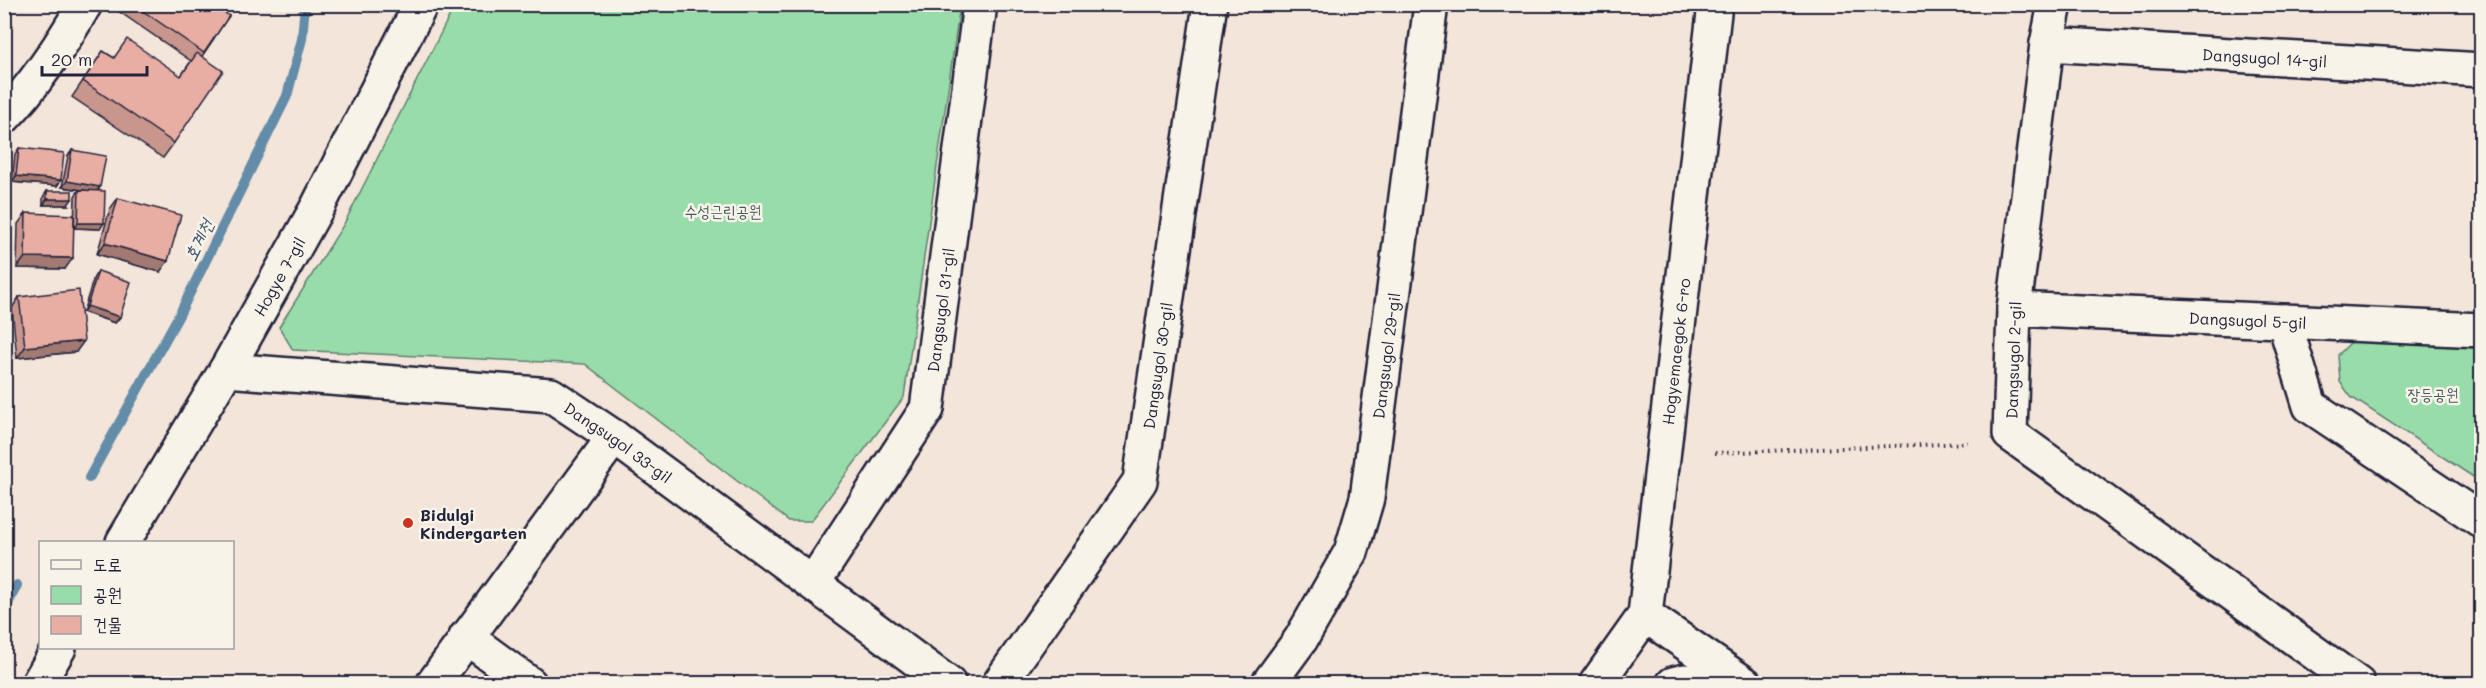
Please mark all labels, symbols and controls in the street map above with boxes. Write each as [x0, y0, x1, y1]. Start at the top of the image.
scale bar [42, 39, 147, 77]
street label: Dangsugol 14-gil [2202, 43, 2328, 71]
text: 20 m [51, 47, 92, 71]
park label: 수성근린공원 [684, 200, 762, 221]
water label: 호계천 [178, 214, 219, 265]
street label: Hogye 7-gil [248, 233, 309, 320]
street label: Dangsugol 31-gil [921, 246, 959, 373]
street label: Hogyemaegok 6-ro [1656, 277, 1694, 426]
street label: Dangsugol 29-gil [1367, 291, 1404, 420]
street label: Dangsugol 30-gil [1137, 301, 1177, 430]
street label: Dangsugol 2-gil [2000, 301, 2026, 419]
street label: Dangsugol 5-gil [2188, 306, 2307, 333]
park label: 장등공원 [2407, 383, 2459, 404]
street label: Dangsugol 33-gil [560, 396, 677, 487]
place label: Bidulgi Kindergarten [420, 504, 527, 543]
marker: Bidulgi Kindergarten [401, 516, 415, 530]
legend [39, 541, 234, 649]
text: 도로 [93, 552, 122, 576]
text: 공원 [93, 582, 122, 606]
text: 건물 [93, 612, 122, 636]

